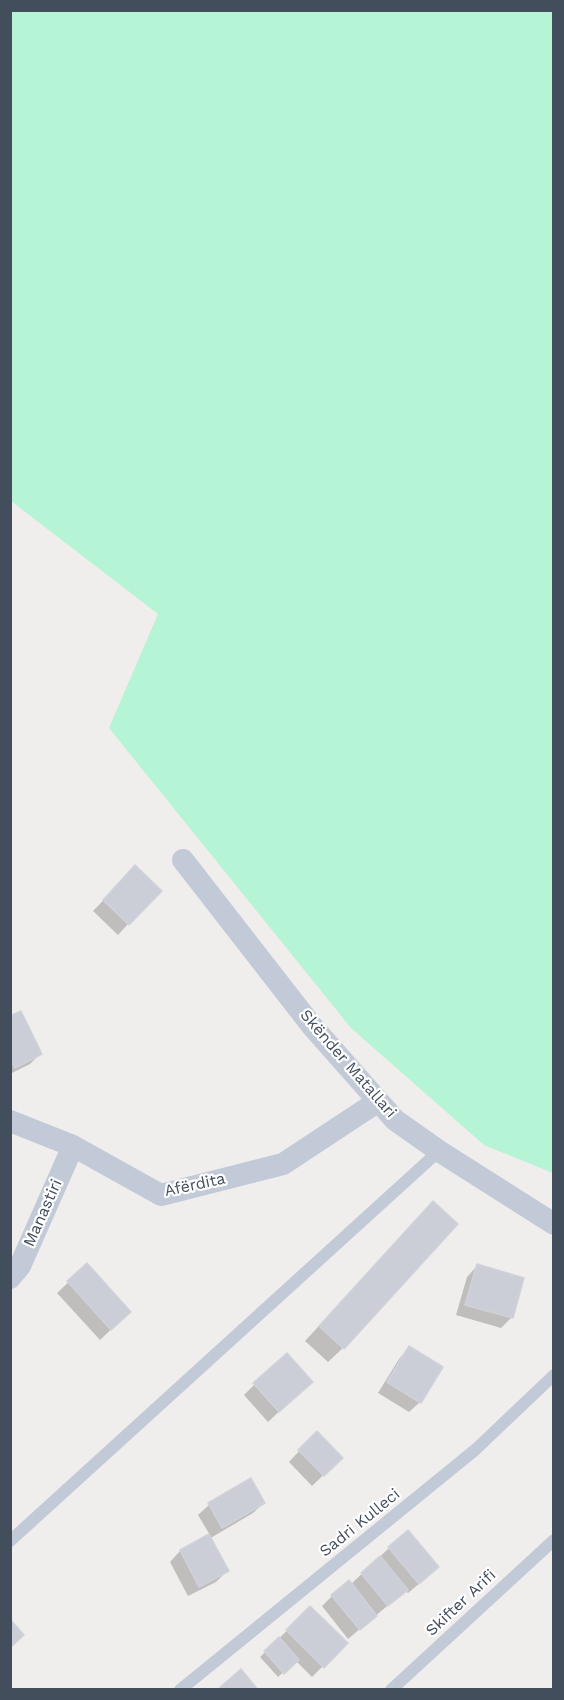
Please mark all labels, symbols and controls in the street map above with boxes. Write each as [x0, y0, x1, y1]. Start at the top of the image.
street label: Skënder Matallari [296, 1006, 400, 1122]
street label: Afërdita [163, 1169, 227, 1201]
street label: Manastiri [20, 1176, 66, 1250]
street label: Sadri Kulleci [316, 1485, 404, 1561]
street label: Skifter Arifi [422, 1566, 500, 1640]

